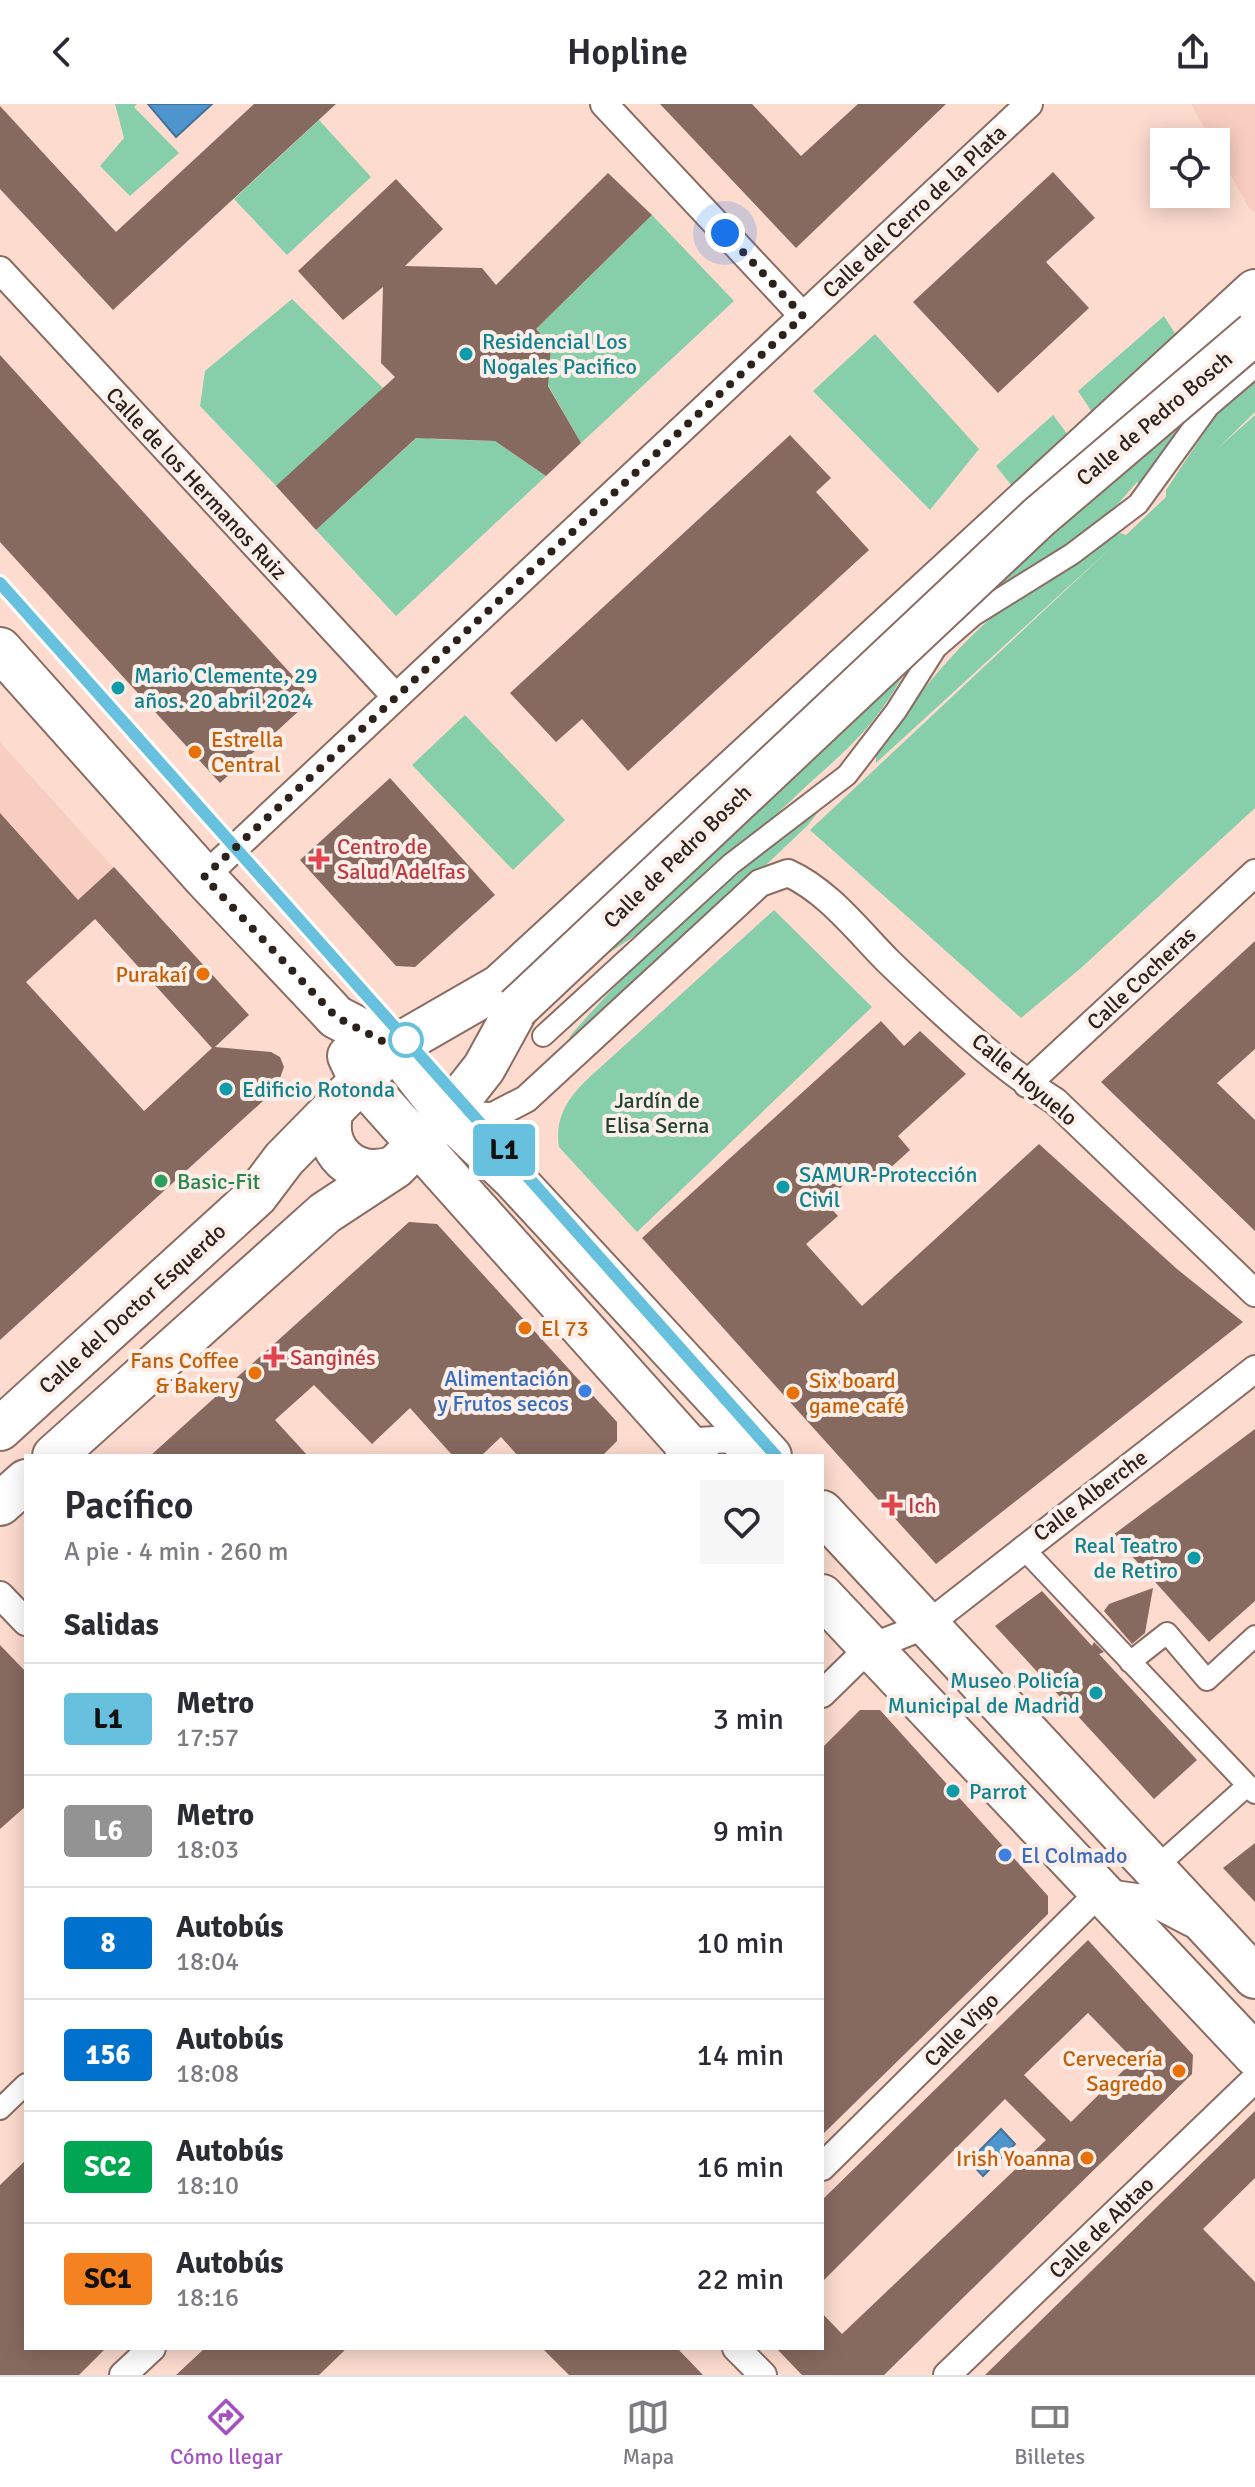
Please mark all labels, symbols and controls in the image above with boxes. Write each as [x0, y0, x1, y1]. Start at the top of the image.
icon: back [40, 30, 84, 74]
text: Hopline [567, 30, 688, 75]
icon: share [1171, 30, 1215, 74]
street label: Calle del Cerro de la Plata [817, 119, 1012, 304]
map controls [1150, 128, 1230, 208]
button: locate [1150, 128, 1230, 208]
your location [705, 213, 745, 253]
place label: Residencial Los Nogales Pacifico [482, 328, 637, 380]
marker: Residencial Los Nogales Pacifico [457, 345, 475, 363]
street label: Calle de Pedro Bosch [1071, 345, 1238, 492]
street label: Calle de los Hermanos Ruiz [100, 382, 293, 585]
place label: Mario Clemente, 29 años. 20 abril 2024 [134, 662, 318, 714]
marker: Mario Clemente, 29 años. 20 abril 2024 [109, 679, 127, 697]
place label: Estrella Central [211, 726, 283, 778]
marker: Estrella Central [186, 743, 204, 761]
street label: Calle de Pedro Bosch [598, 779, 757, 934]
place label: Centro de Salud Adelfas [337, 833, 466, 885]
marker: Centro de Salud Adelfas [308, 848, 330, 870]
street label: Calle Cocheras [1081, 921, 1201, 1036]
place label: Purakaí [115, 961, 187, 988]
marker: Purakaí [194, 965, 212, 983]
unlabelled marker [389, 1023, 423, 1057]
street label: Calle Hoyuelo [966, 1027, 1083, 1131]
place label: Edificio Rotonda [242, 1076, 395, 1103]
marker: Edificio Rotonda [217, 1080, 235, 1098]
park label: Jardín de Elisa Serna [605, 1087, 709, 1139]
line badge: L1 [468, 1124, 540, 1176]
text: L1 [489, 1133, 519, 1167]
place label: SAMUR-Protección Civil [799, 1161, 977, 1213]
place label: Basic-Fit [177, 1168, 260, 1195]
marker: Basic-Fit [152, 1172, 170, 1190]
marker: SAMUR-Protección Civil [774, 1178, 792, 1196]
street label: Calle del Doctor Esquerdo [33, 1217, 231, 1399]
place label: El 73 [541, 1315, 589, 1342]
marker: El 73 [516, 1319, 534, 1337]
place label: Sanginés [290, 1344, 376, 1371]
place label: Fans Coffee & Bakery [130, 1347, 240, 1399]
marker: Sanginés [265, 1348, 283, 1366]
marker: Fans Coffee & Bakery [246, 1364, 264, 1382]
place label: Alimentación y Frutos secos [437, 1365, 569, 1417]
place label: Six board game café [809, 1367, 905, 1419]
marker: Alimentación y Frutos secos [576, 1382, 594, 1400]
marker: Six board game café [784, 1384, 802, 1402]
street label: Calle Alberche [1028, 1444, 1153, 1547]
button: heart [700, 1480, 784, 1564]
text: Pacífico [64, 1482, 193, 1529]
place label: Ich [908, 1492, 937, 1519]
marker: Ich [883, 1496, 901, 1514]
place label: Real Teatro de Retiro [1074, 1532, 1178, 1584]
text: A pie · 4 min · 260 m [64, 1536, 288, 1568]
marker: Real Teatro de Retiro [1185, 1549, 1203, 1567]
text: Salidas [64, 1607, 159, 1644]
place label: Museo Policía Municipal de Madrid [887, 1667, 1080, 1719]
marker: Museo Policía Municipal de Madrid [1087, 1684, 1105, 1702]
text: Metro [176, 1685, 254, 1722]
text: 3 min [713, 1701, 784, 1738]
text: L1 [93, 1702, 123, 1736]
text: 17:57 [176, 1722, 239, 1754]
place label: Parrot [969, 1778, 1027, 1805]
marker: Parrot [944, 1782, 962, 1800]
text: Metro [176, 1797, 254, 1834]
text: 9 min [713, 1813, 784, 1850]
text: L6 [93, 1814, 123, 1848]
text: 18:03 [176, 1834, 239, 1866]
place label: El Colmado [1021, 1842, 1127, 1869]
marker: El Colmado [996, 1846, 1014, 1864]
text: Autobús [176, 1909, 284, 1946]
text: 10 min [697, 1925, 784, 1962]
text: 8 [100, 1926, 116, 1960]
text: 18:04 [176, 1946, 239, 1978]
street label: Calle Vigo [918, 1986, 1004, 2072]
text: Autobús [176, 2021, 284, 2058]
text: 14 min [697, 2037, 784, 2074]
text: 156 [85, 2038, 131, 2072]
place label: Cervecería Sagredo [1063, 2045, 1163, 2097]
text: 18:08 [176, 2058, 239, 2090]
marker: Cervecería Sagredo [1170, 2062, 1188, 2080]
text: Autobús [176, 2133, 284, 2170]
place label: Irish Yoanna [956, 2145, 1071, 2172]
text: 16 min [697, 2149, 784, 2186]
marker: Irish Yoanna [1078, 2149, 1096, 2167]
text: SC2 [84, 2150, 132, 2184]
text: 18:10 [176, 2170, 239, 2202]
street label: Calle de Abtao [1043, 2171, 1159, 2284]
text: Autobús [176, 2245, 284, 2282]
text: 22 min [697, 2261, 784, 2298]
text: SC1 [84, 2262, 132, 2296]
text: 18:16 [176, 2282, 239, 2314]
tab: Cómo llegar [170, 2395, 283, 2470]
tab: Mapa [623, 2395, 674, 2470]
tab: Billetes [1014, 2395, 1085, 2470]

